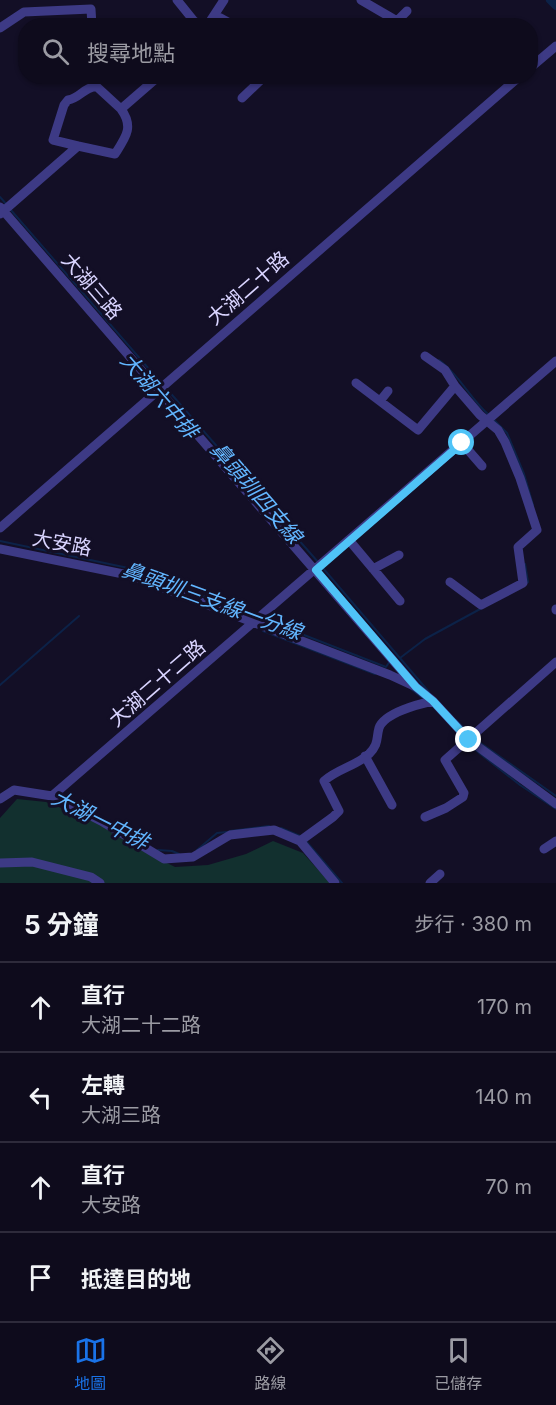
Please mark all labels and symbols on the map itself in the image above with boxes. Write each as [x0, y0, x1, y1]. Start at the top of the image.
street label: 大湖二十路 [202, 246, 294, 330]
street label: 大湖三路 [57, 248, 127, 324]
water label: 大湖六中排 [116, 348, 205, 446]
route start [448, 429, 474, 455]
water label: 鼻頭圳四支線 [206, 437, 308, 550]
street label: 大安路 [30, 525, 94, 561]
water label: 鼻頭圳三支線一分線 [119, 556, 307, 645]
street label: 大湖二十二路 [104, 635, 210, 731]
route end [455, 726, 481, 752]
water label: 大湖一中排 [48, 785, 155, 856]

